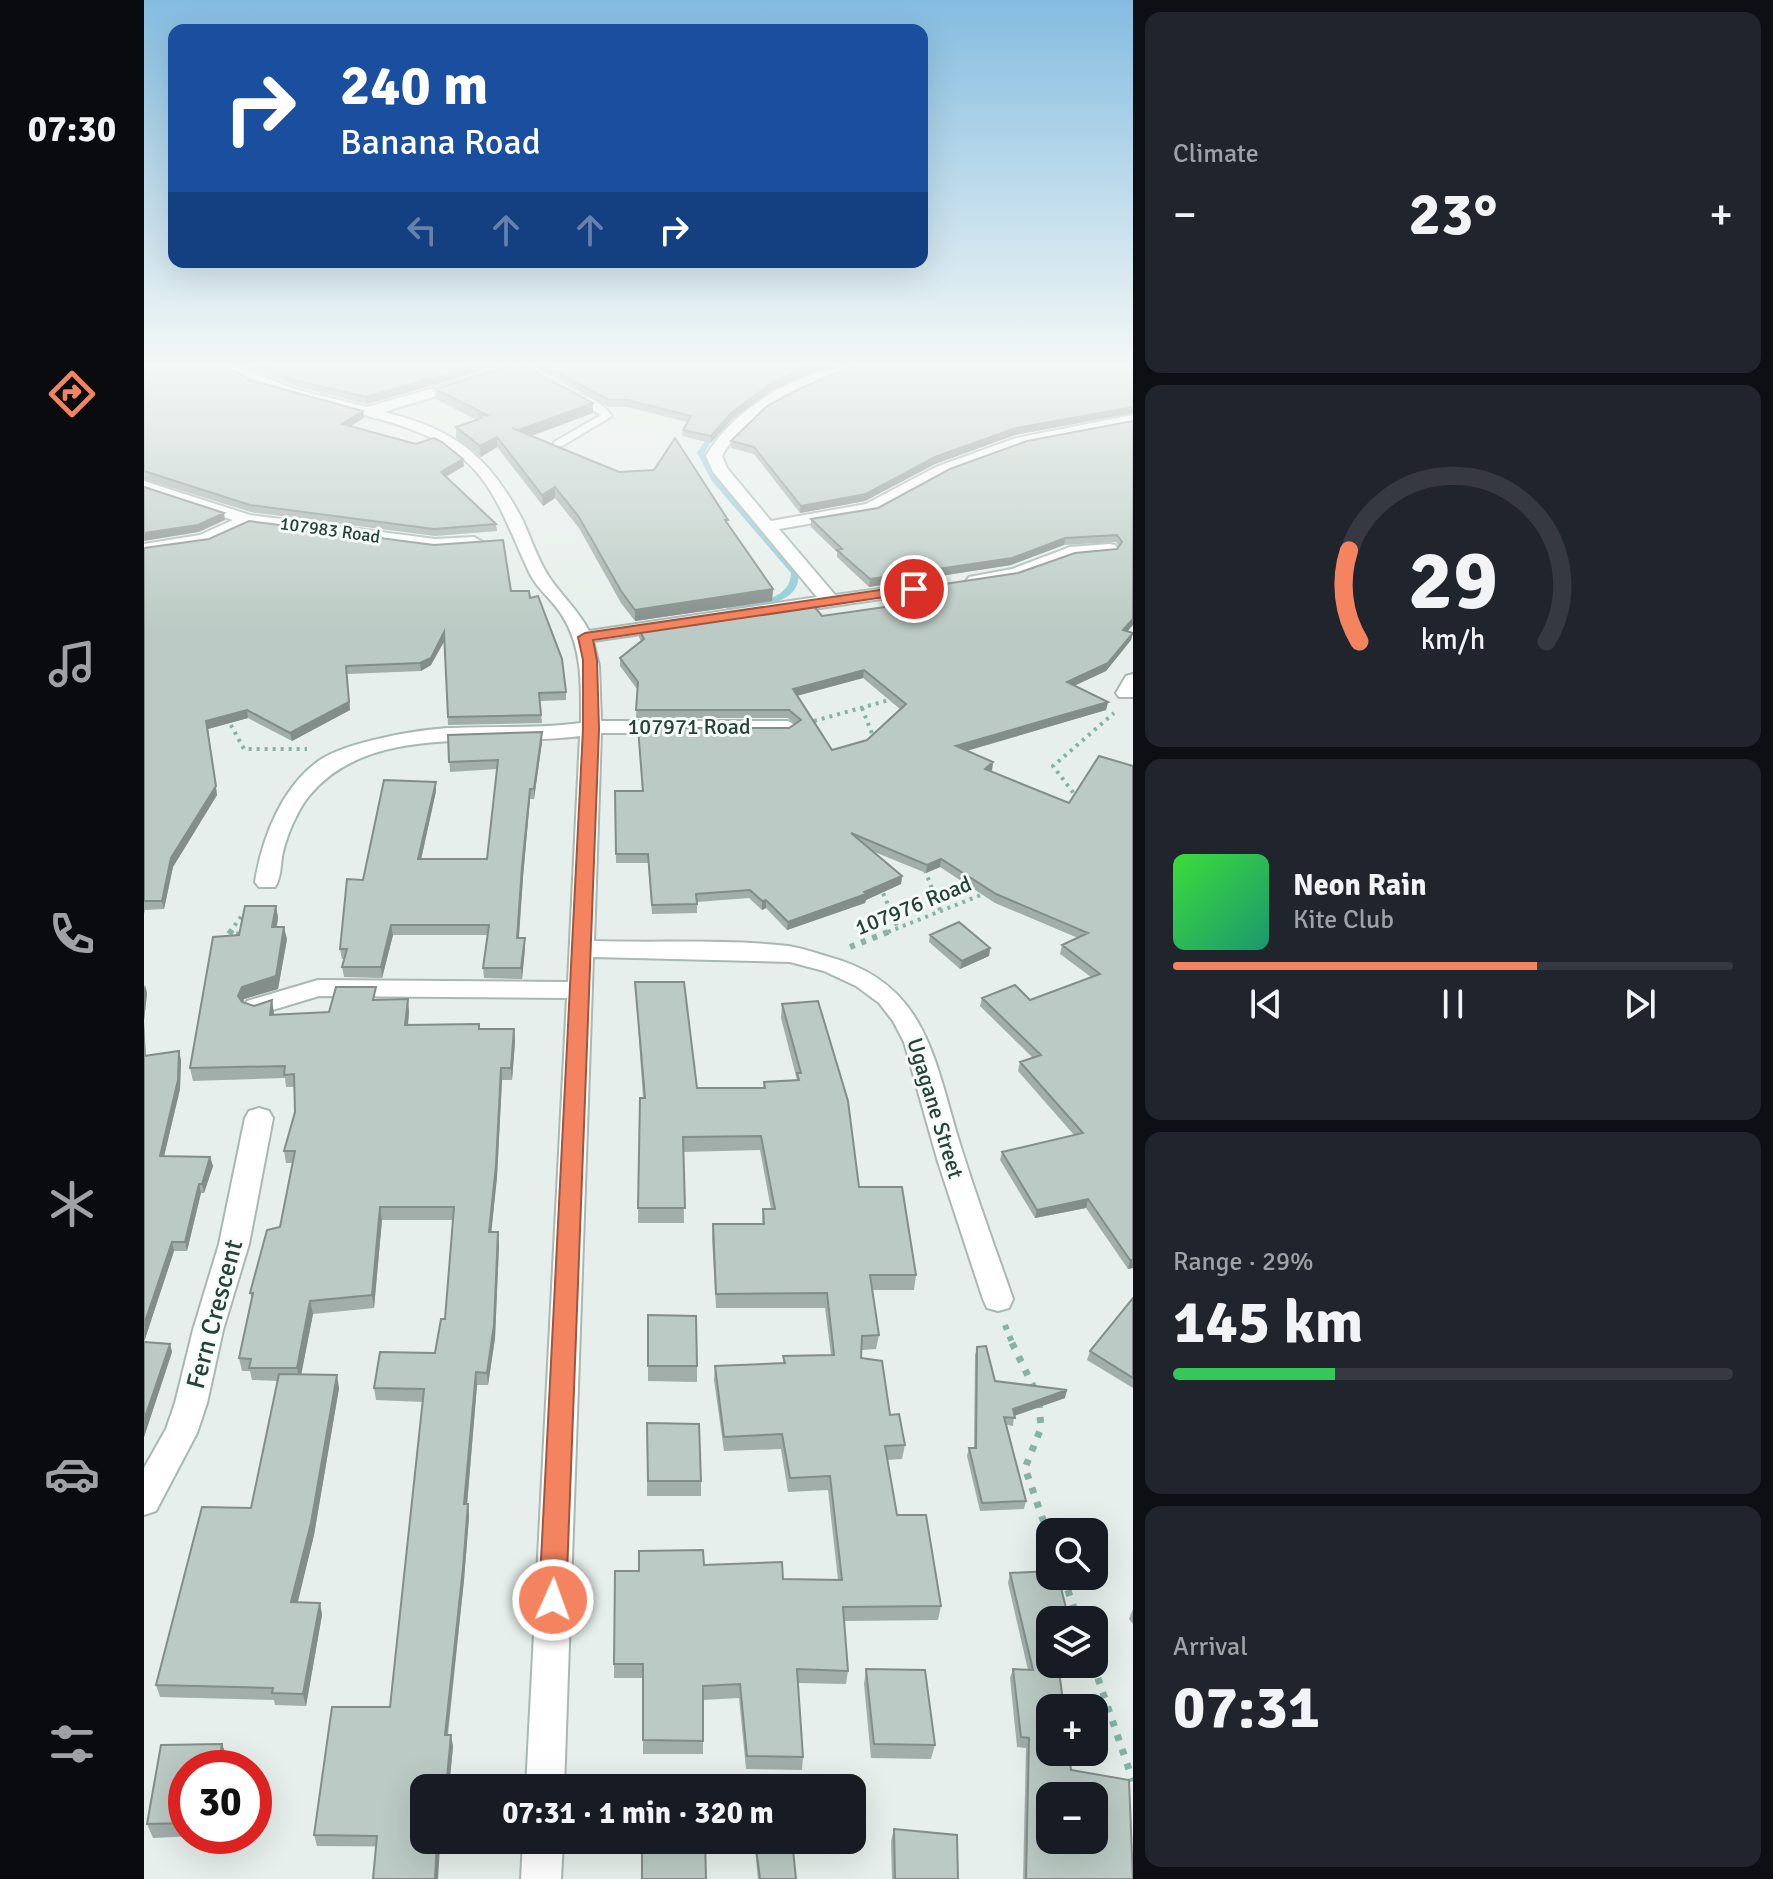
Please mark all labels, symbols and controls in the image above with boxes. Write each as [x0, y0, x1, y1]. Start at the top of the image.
text: 240 m [340, 51, 488, 120]
icon: right [208, 56, 312, 160]
text: 07:30 [28, 107, 116, 152]
text: Banana Road [340, 120, 541, 165]
text: Climate [1173, 138, 1259, 170]
text: 23° [1409, 178, 1497, 252]
text: − [1173, 188, 1197, 242]
text: + [1709, 188, 1733, 242]
icon: left [400, 208, 444, 252]
icon: ahead [484, 208, 528, 252]
icon: ahead [568, 208, 612, 252]
icon: right [652, 208, 696, 252]
icon: directions [44, 366, 100, 422]
street label: 107983 Road [279, 512, 381, 548]
text: 29 [1408, 530, 1498, 632]
pin [880, 555, 948, 623]
icon: arrive [892, 567, 936, 611]
text: km/h [1421, 622, 1485, 657]
icon: music [44, 636, 100, 692]
street label: 107971 Road [627, 713, 751, 740]
text: Neon Rain [1293, 867, 1427, 904]
street label: 107976 Road [851, 870, 975, 941]
text: Kite Club [1293, 904, 1394, 936]
icon: phone [44, 906, 100, 962]
icon: previous [1244, 982, 1288, 1026]
icon: pause [1431, 982, 1475, 1026]
icon: next [1618, 982, 1662, 1026]
street label: Ugagane Street [901, 1035, 970, 1182]
icon: climate [44, 1176, 100, 1232]
street label: Fern Crescent [180, 1236, 250, 1392]
text: Range · 29% [1173, 1246, 1314, 1278]
text: 145 km [1173, 1286, 1363, 1360]
icon: car [44, 1446, 100, 1502]
map controls [1036, 1518, 1108, 1854]
button: search [1036, 1518, 1108, 1590]
position arrow [511, 1558, 595, 1642]
button: layers [1036, 1606, 1108, 1678]
text: Arrival [1173, 1631, 1248, 1663]
text: 07:31 [1173, 1671, 1320, 1745]
button: + [1036, 1694, 1108, 1766]
icon: filters [44, 1716, 100, 1772]
speed limit sign: 30 [168, 1750, 272, 1854]
button: − [1036, 1782, 1108, 1854]
text: 07:31 · 1 min · 320 m [502, 1795, 774, 1832]

